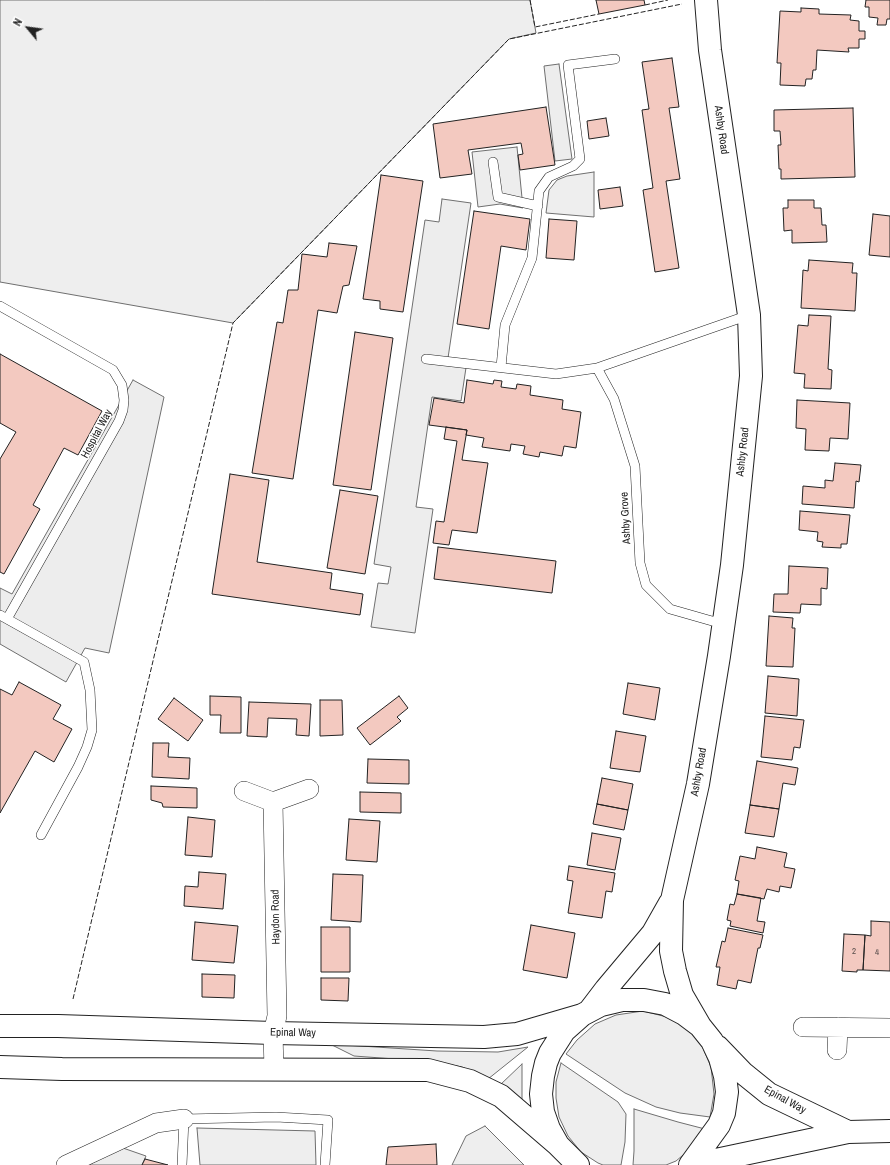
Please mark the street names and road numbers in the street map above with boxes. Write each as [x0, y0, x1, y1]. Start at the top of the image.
street label: Ashby Road [711, 105, 731, 155]
street label: Hospital Way [79, 407, 115, 461]
street label: Ashby Road [734, 427, 752, 477]
street label: Ashby Grove [618, 492, 634, 544]
street label: Ashby Road [688, 747, 710, 797]
street label: Haydon Road [269, 889, 283, 945]
street label: Epinal Way [270, 1026, 316, 1040]
street label: Epinal Way [762, 1083, 808, 1117]

